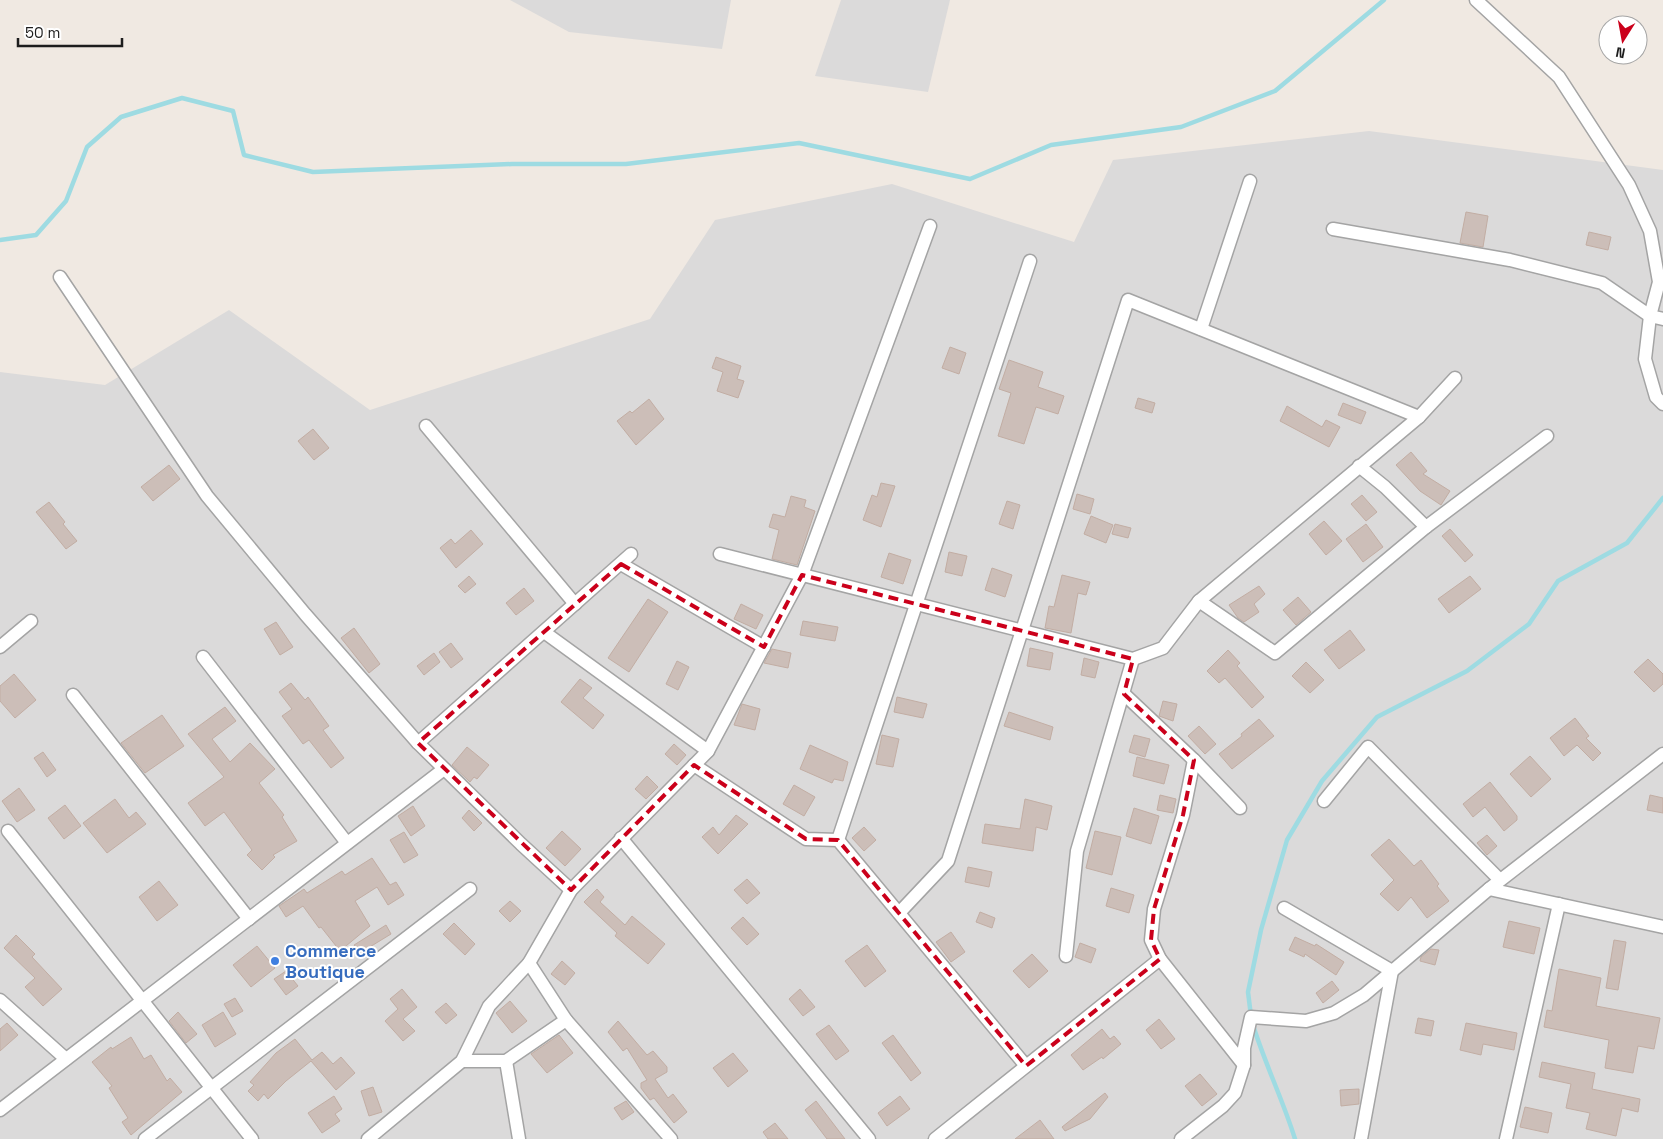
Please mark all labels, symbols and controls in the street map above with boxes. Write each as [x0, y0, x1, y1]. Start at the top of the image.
scale bar [18, 15, 121, 47]
north arrow [1598, 15, 1648, 65]
text: 50 m [25, 23, 60, 42]
text: N [1614, 43, 1627, 62]
place label: Commerce Boutique [285, 939, 376, 983]
marker: Commerce Boutique [269, 955, 281, 967]

